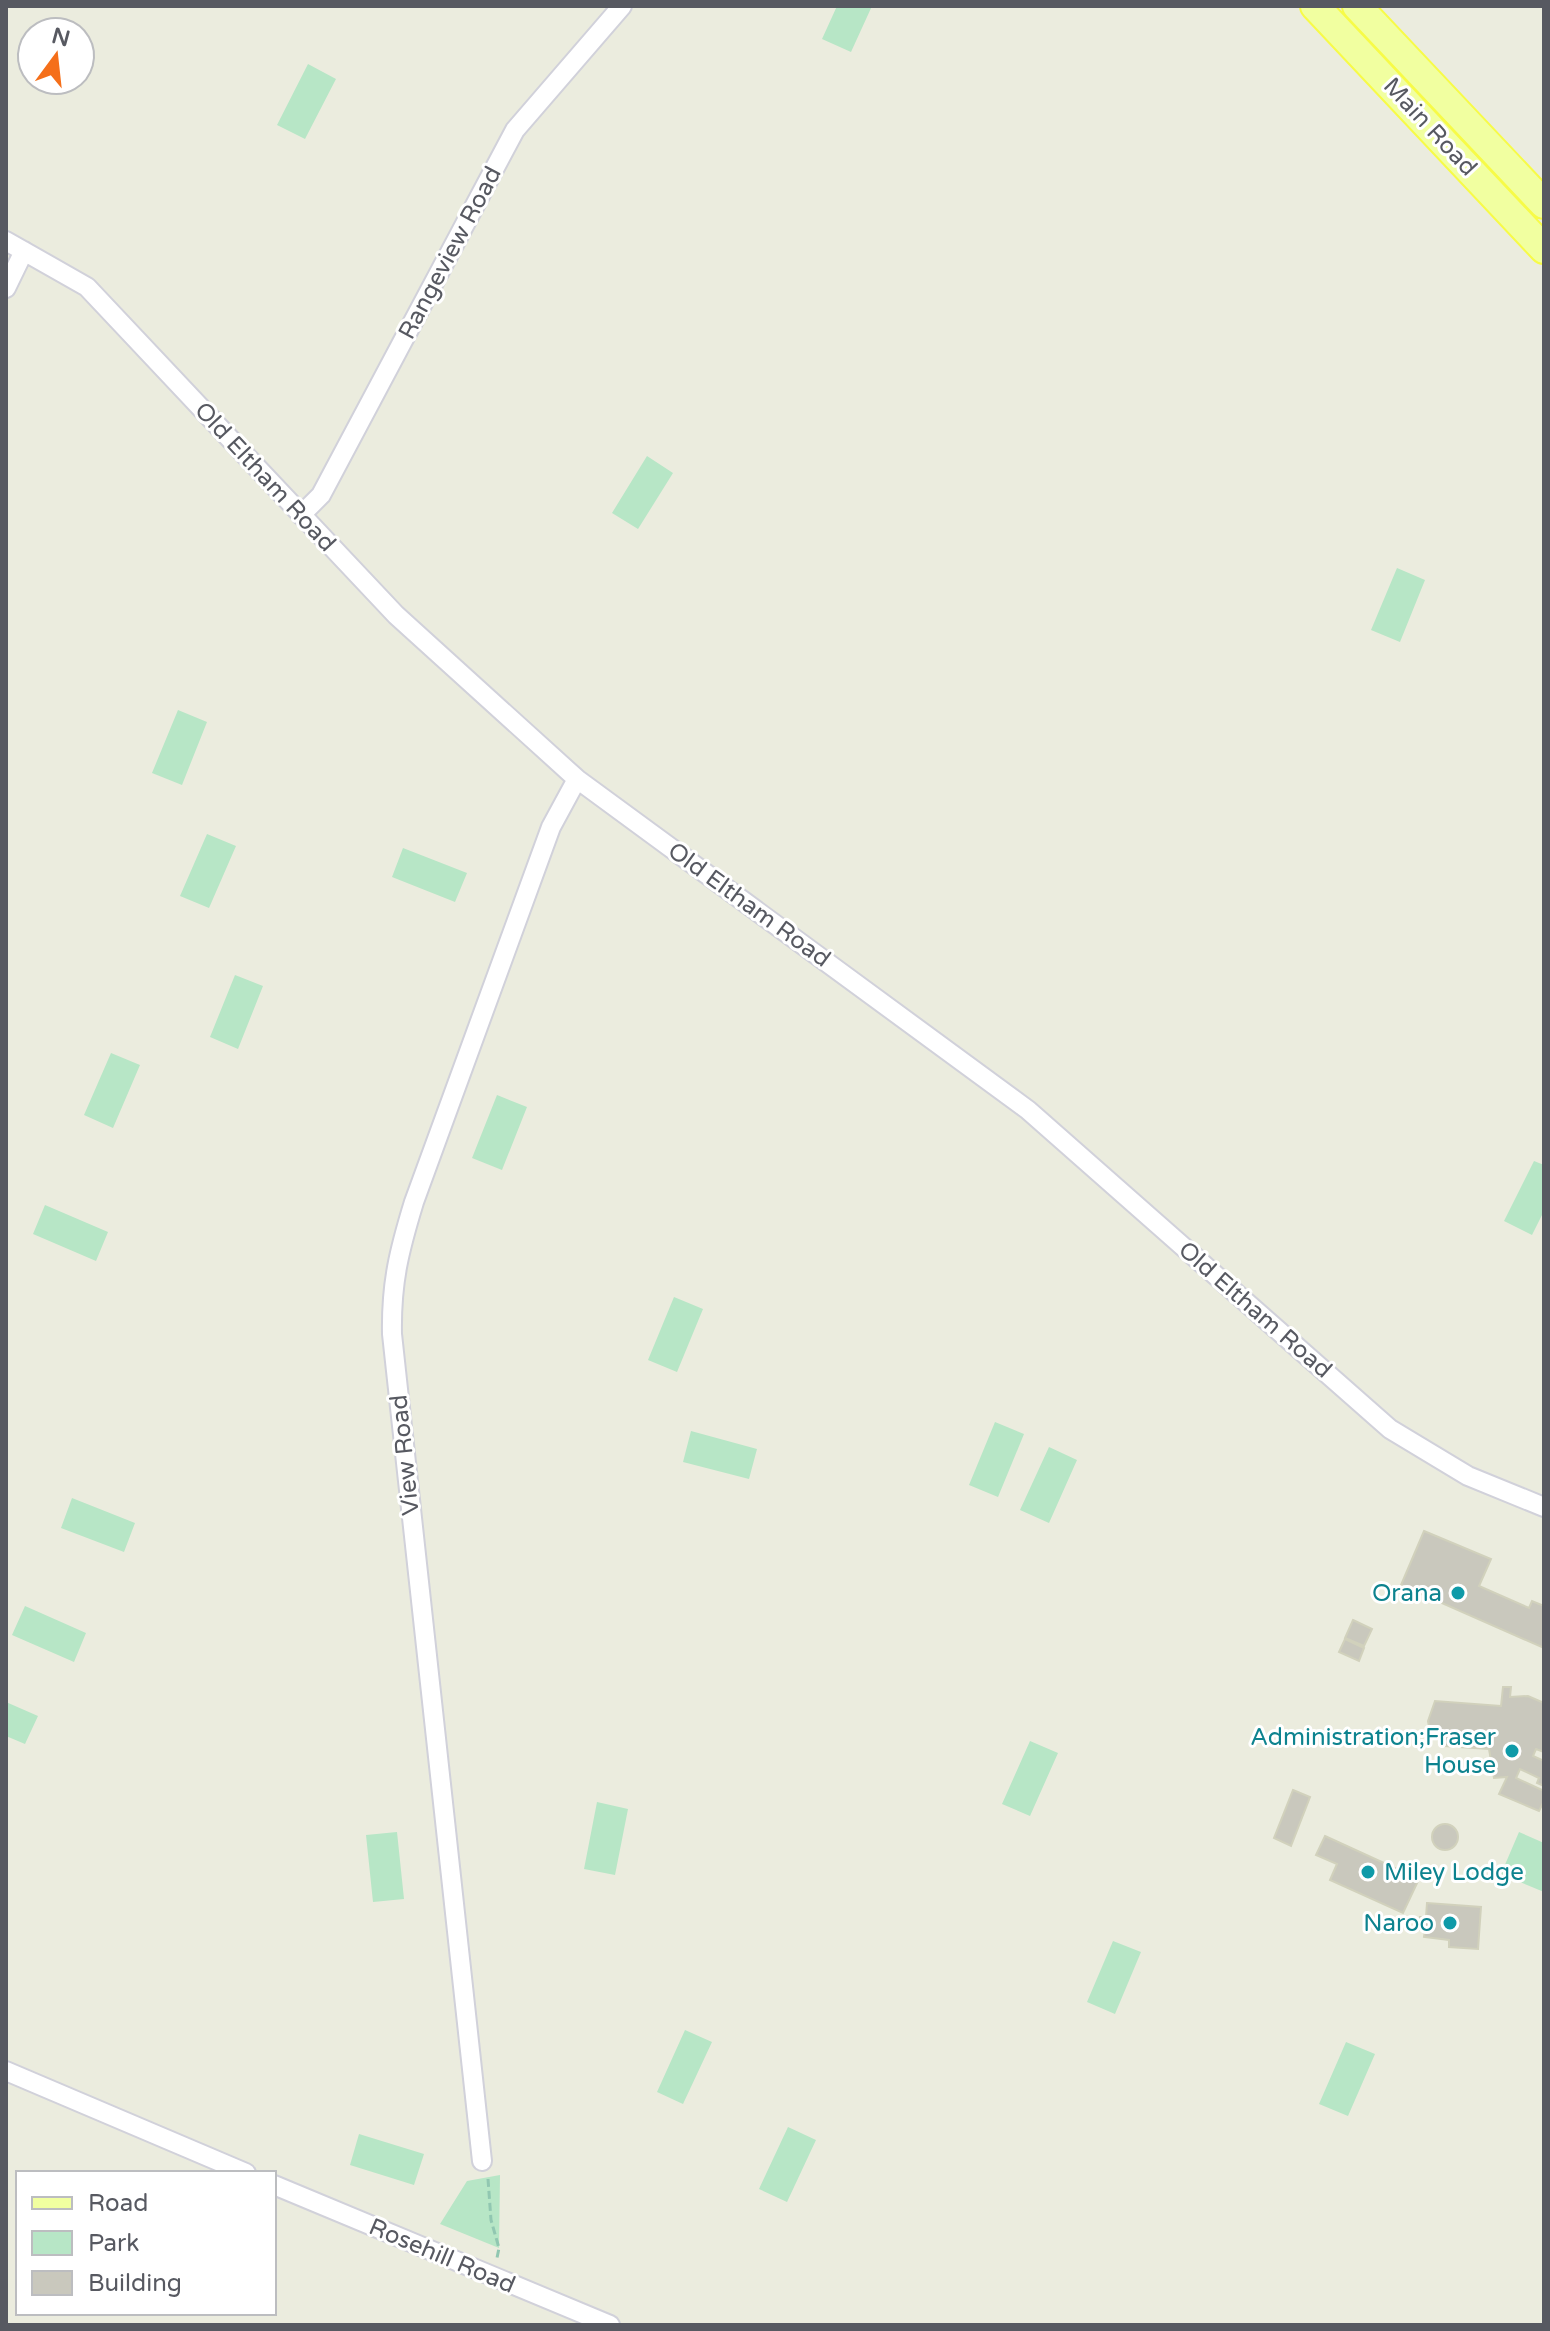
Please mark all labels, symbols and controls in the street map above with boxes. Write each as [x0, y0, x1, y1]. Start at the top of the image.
north arrow [16, 16, 96, 96]
text: N [49, 23, 73, 52]
street label: Main Road [1377, 72, 1483, 182]
street label: Rangeview Road [392, 162, 508, 344]
street label: Old Eltham Road [188, 396, 342, 558]
street label: Old Eltham Road [662, 836, 836, 974]
street label: Old Eltham Road [1172, 1235, 1338, 1385]
street label: View Road [384, 1393, 426, 1517]
place label: Orana [1372, 1579, 1442, 1608]
marker: Orana [1449, 1584, 1467, 1602]
place label: Administration;Fraser House [1250, 1723, 1497, 1780]
marker: Administration;Fraser House [1503, 1742, 1521, 1760]
place label: Miley Lodge [1384, 1858, 1524, 1887]
marker: Miley Lodge [1359, 1863, 1377, 1881]
place label: Naroo [1363, 1909, 1434, 1938]
marker: Naroo [1441, 1914, 1459, 1932]
legend [16, 2171, 276, 2315]
text: Road [88, 2189, 148, 2218]
street label: Rosehill Road [365, 2212, 519, 2300]
text: Park [88, 2229, 139, 2258]
text: Building [88, 2269, 182, 2298]

